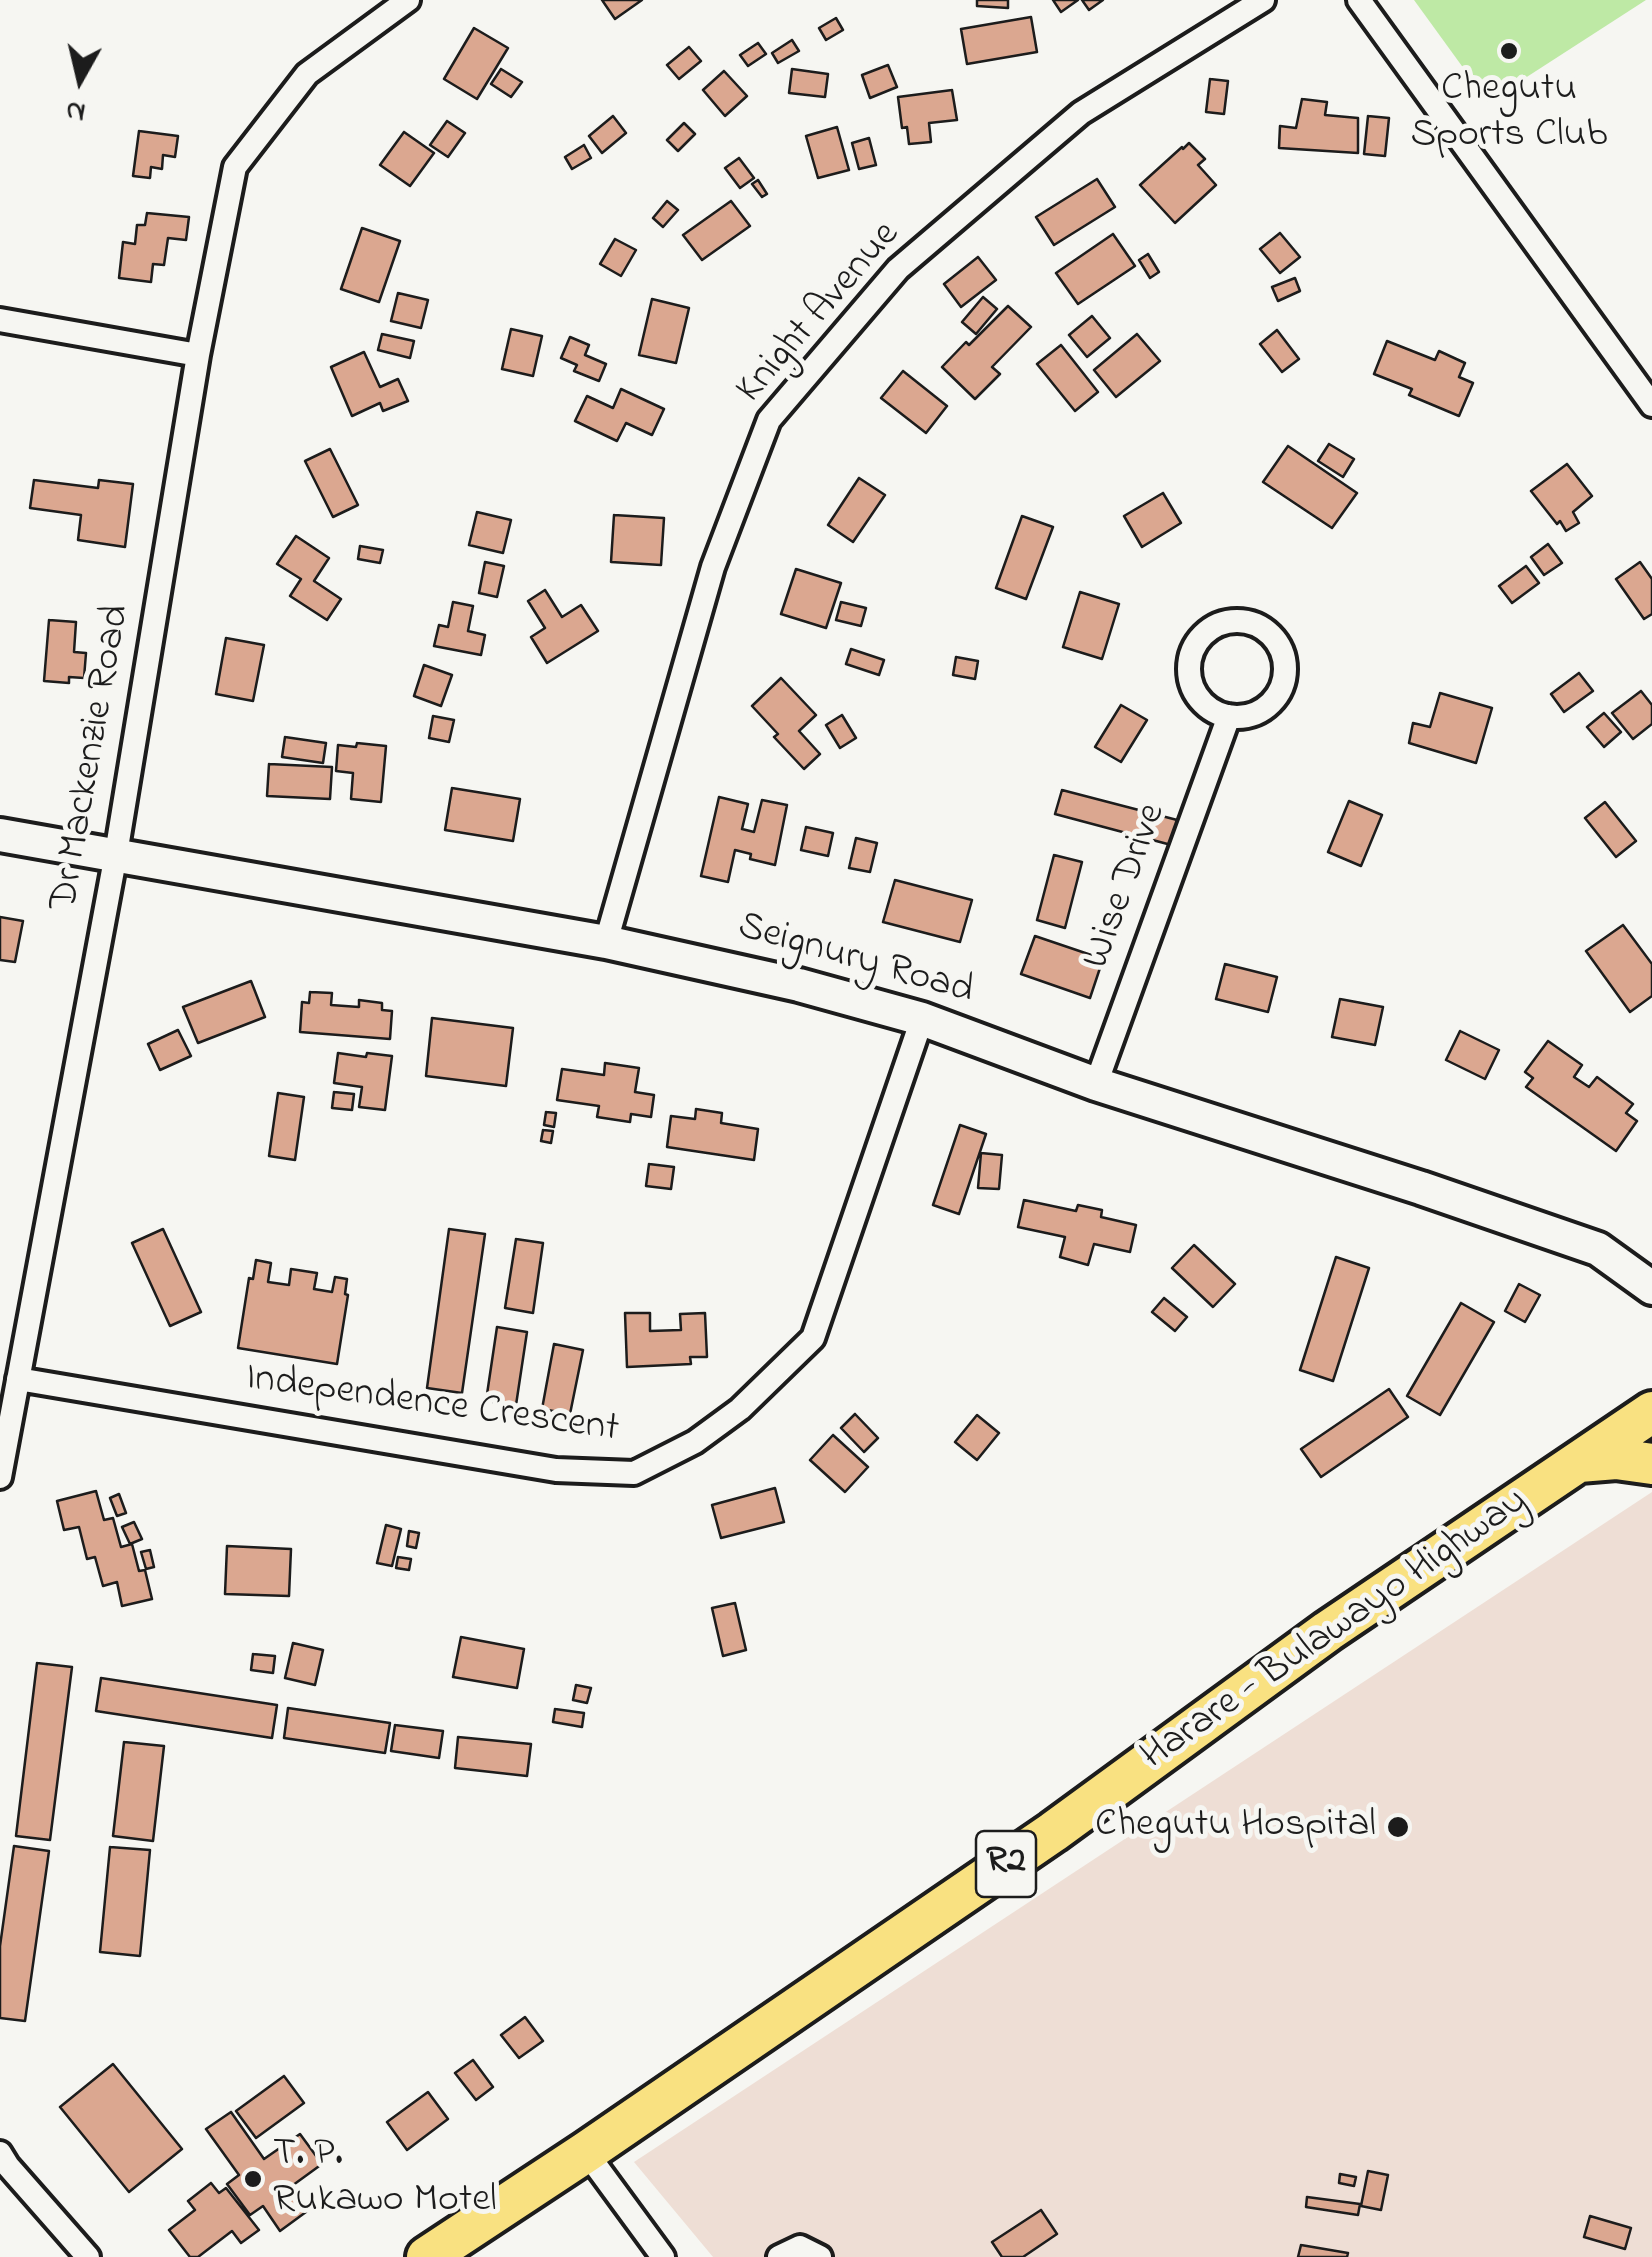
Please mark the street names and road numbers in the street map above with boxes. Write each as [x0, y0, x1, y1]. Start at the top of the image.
street label: Knight Avenue [728, 213, 912, 415]
street label: Dr Mackenzie Road [42, 601, 144, 915]
street label: Wise Drive [1075, 798, 1179, 976]
street label: Seignury Road [732, 904, 978, 1018]
street label: Independence Crescent [242, 1356, 622, 1456]
street label: Harare - Bulawayo Highway [1134, 1479, 1538, 1783]
road number: R2 [976, 1831, 1036, 1897]

